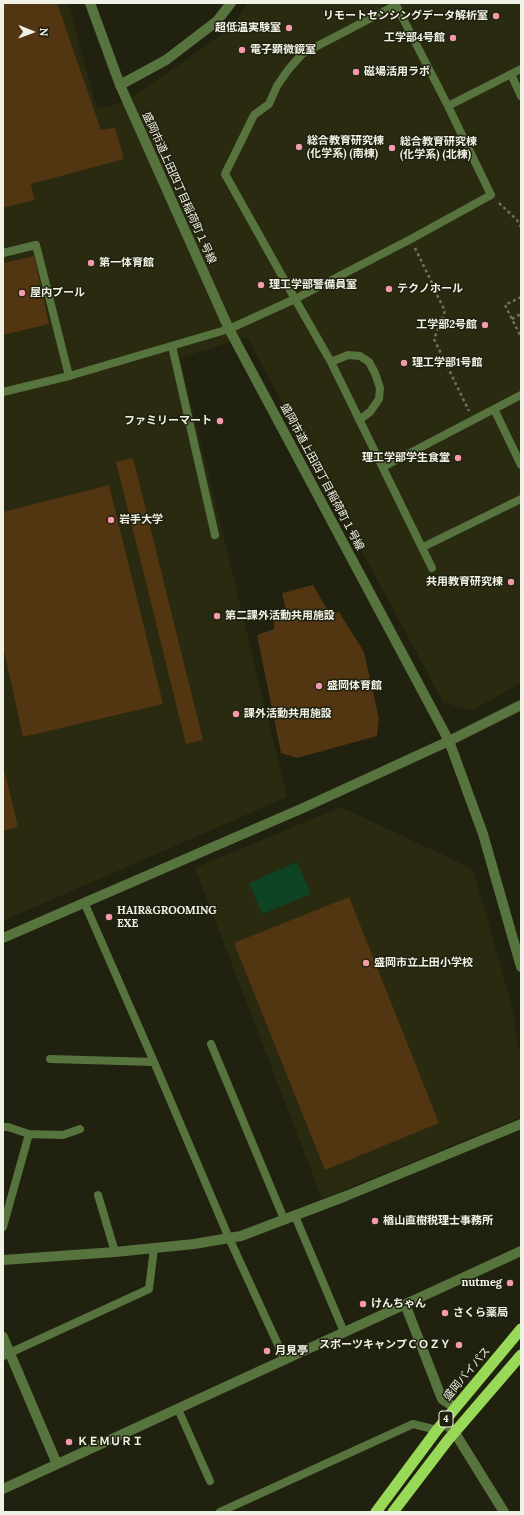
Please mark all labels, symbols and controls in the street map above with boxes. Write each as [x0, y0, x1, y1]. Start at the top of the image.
place label: リモートセンシングデータ解析室 [323, 9, 488, 23]
marker: リモートセンシングデータ解析室 [491, 11, 501, 21]
north arrow [12, 12, 52, 52]
place label: 超低温実験室 [215, 21, 281, 35]
marker: 超低温実験室 [284, 23, 294, 33]
text: N [37, 28, 51, 37]
place label: 工学部4号館 [384, 31, 445, 45]
marker: 工学部4号館 [448, 33, 458, 43]
place label: 電子顕微鏡室 [250, 43, 316, 57]
marker: 電子顕微鏡室 [237, 45, 247, 55]
place label: 磁場活用ラボ [364, 65, 430, 79]
marker: 磁場活用ラボ [351, 67, 361, 77]
street label: 盛岡市道上田四丁目稲荷町１号線 [139, 110, 219, 266]
place label: 総合教育研究棟 (化学系) (南棟) [307, 134, 384, 160]
place label: 総合教育研究棟 (化学系) (北棟) [400, 135, 477, 161]
marker: 総合教育研究棟 (化学系) (南棟) [294, 142, 304, 152]
marker: 総合教育研究棟 (化学系) (北棟) [387, 143, 397, 153]
place label: 第一体育館 [99, 256, 154, 270]
marker: 第一体育館 [86, 258, 96, 268]
place label: 理工学部警備員室 [269, 278, 357, 292]
marker: 理工学部警備員室 [256, 280, 266, 290]
place label: テクノホール [397, 282, 463, 296]
marker: テクノホール [384, 284, 394, 294]
place label: 屋内プール [30, 286, 85, 300]
marker: 屋内プール [17, 288, 27, 298]
place label: 工学部2号館 [416, 318, 477, 332]
marker: 工学部2号館 [480, 320, 490, 330]
place label: 理工学部1号館 [412, 356, 482, 370]
marker: 理工学部1号館 [399, 358, 409, 368]
street label: 盛岡市道上田四丁目稲荷町１号線 [277, 401, 367, 553]
place label: ファミリーマート [124, 414, 212, 428]
marker: ファミリーマート [215, 416, 225, 426]
place label: 理工学部学生食堂 [362, 451, 450, 465]
marker: 理工学部学生食堂 [453, 453, 463, 463]
place label: 岩手大学 [119, 513, 163, 527]
marker: 岩手大学 [106, 515, 116, 525]
place label: 共用教育研究棟 [426, 575, 503, 589]
marker: 共用教育研究棟 [506, 577, 516, 587]
place label: 第二課外活動共用施設 [225, 609, 335, 623]
marker: 第二課外活動共用施設 [212, 611, 222, 621]
place label: 盛岡体育館 [327, 679, 382, 693]
marker: 盛岡体育館 [314, 681, 324, 691]
place label: 課外活動共用施設 [244, 707, 332, 721]
marker: 課外活動共用施設 [231, 709, 241, 719]
place label: HAIR&GROOMING EXE [117, 904, 217, 930]
marker: HAIR&GROOMING EXE [104, 912, 114, 922]
place label: 盛岡市立上田小学校 [374, 956, 473, 970]
marker: 盛岡市立上田小学校 [361, 958, 371, 968]
place label: 楢山直樹税理士事務所 [383, 1214, 493, 1228]
marker: 楢山直樹税理士事務所 [370, 1216, 380, 1226]
place label: nutmeg [462, 1276, 502, 1290]
marker: nutmeg [505, 1278, 515, 1288]
place label: けんちゃん [371, 1297, 426, 1311]
marker: けんちゃん [358, 1299, 368, 1309]
place label: さくら薬局 [453, 1306, 508, 1320]
marker: さくら薬局 [440, 1308, 450, 1318]
place label: スポーツキャンプＣＯＺＹ [319, 1338, 451, 1352]
marker: スポーツキャンプＣＯＺＹ [454, 1340, 464, 1350]
place label: 月見亭 [275, 1344, 308, 1358]
street label: 盛岡バイパス [441, 1344, 493, 1404]
marker: 月見亭 [262, 1346, 272, 1356]
road number: 4 [439, 1411, 453, 1427]
place label: ＫＥＭＵＲＩ [77, 1435, 143, 1449]
marker: ＫＥＭＵＲＩ [64, 1437, 74, 1447]

